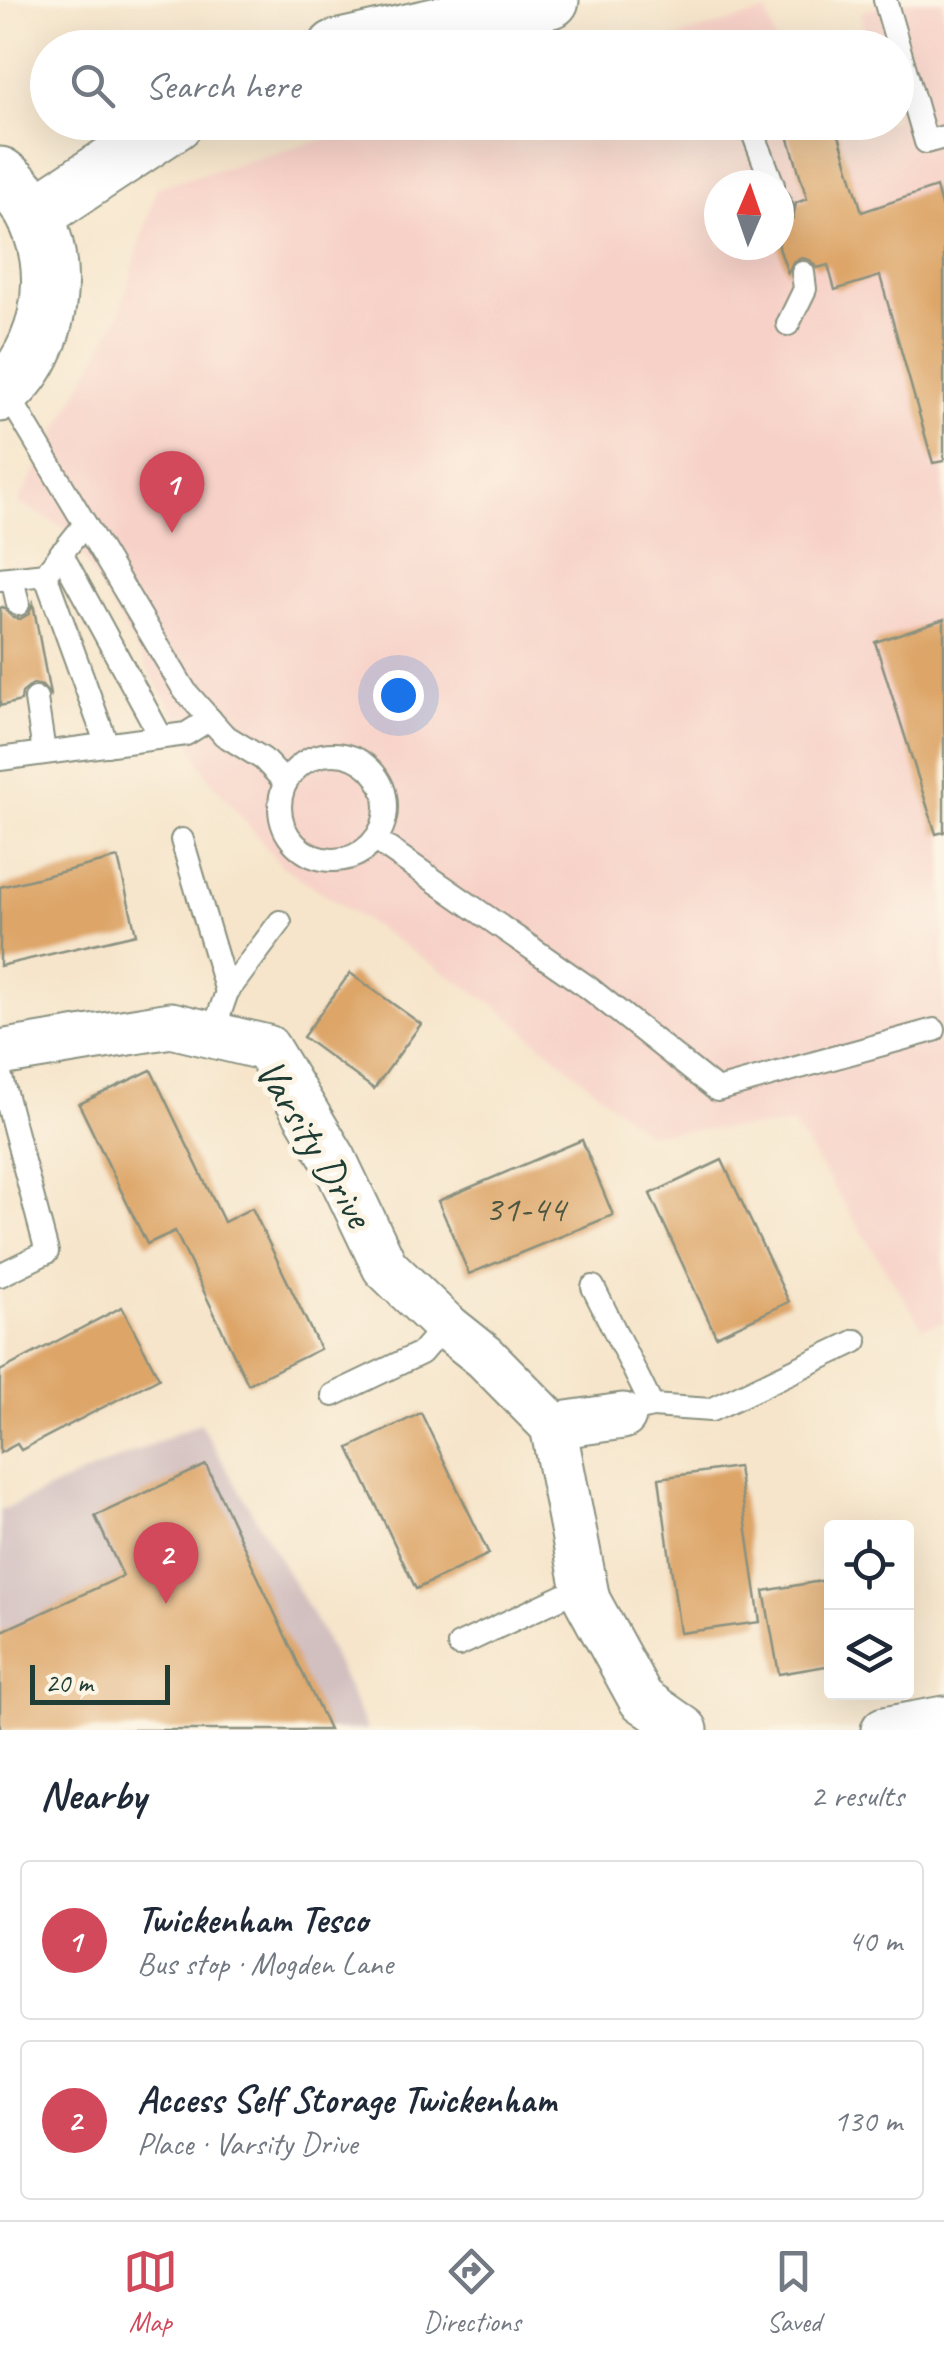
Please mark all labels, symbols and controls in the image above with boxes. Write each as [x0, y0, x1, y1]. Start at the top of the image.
search box [30, 30, 914, 140]
icon: search [65, 58, 120, 113]
text: Search here [145, 62, 300, 109]
north arrow [704, 170, 794, 260]
pin: 1 [140, 450, 204, 533]
your location [373, 670, 424, 721]
street label: Varsity Drive [243, 1049, 387, 1240]
house number: 31-44 [485, 1185, 569, 1232]
map controls [824, 1520, 914, 1700]
button: locate [824, 1520, 914, 1610]
pin: 2 [134, 1522, 198, 1604]
button: layers [824, 1610, 914, 1700]
scale bar [30, 1660, 170, 1704]
text: 20 m [45, 1665, 93, 1700]
text: Nearby [40, 1769, 146, 1822]
text: 2 results [810, 1775, 904, 1816]
text: Twickenham Tesco [137, 1896, 368, 1943]
text: 1 [67, 1920, 82, 1961]
text: 40 m [848, 1920, 902, 1961]
text: Bus stop · Mogden Lane [137, 1943, 393, 1984]
text: Access Self Storage Twickenham [137, 2076, 556, 2123]
text: 2 [67, 2100, 82, 2141]
text: 130 m [833, 2100, 902, 2141]
text: Place · Varsity Drive [137, 2123, 357, 2164]
tab: Map [123, 2244, 178, 2339]
tab: Directions [423, 2244, 521, 2339]
tab: Saved [766, 2244, 821, 2339]

